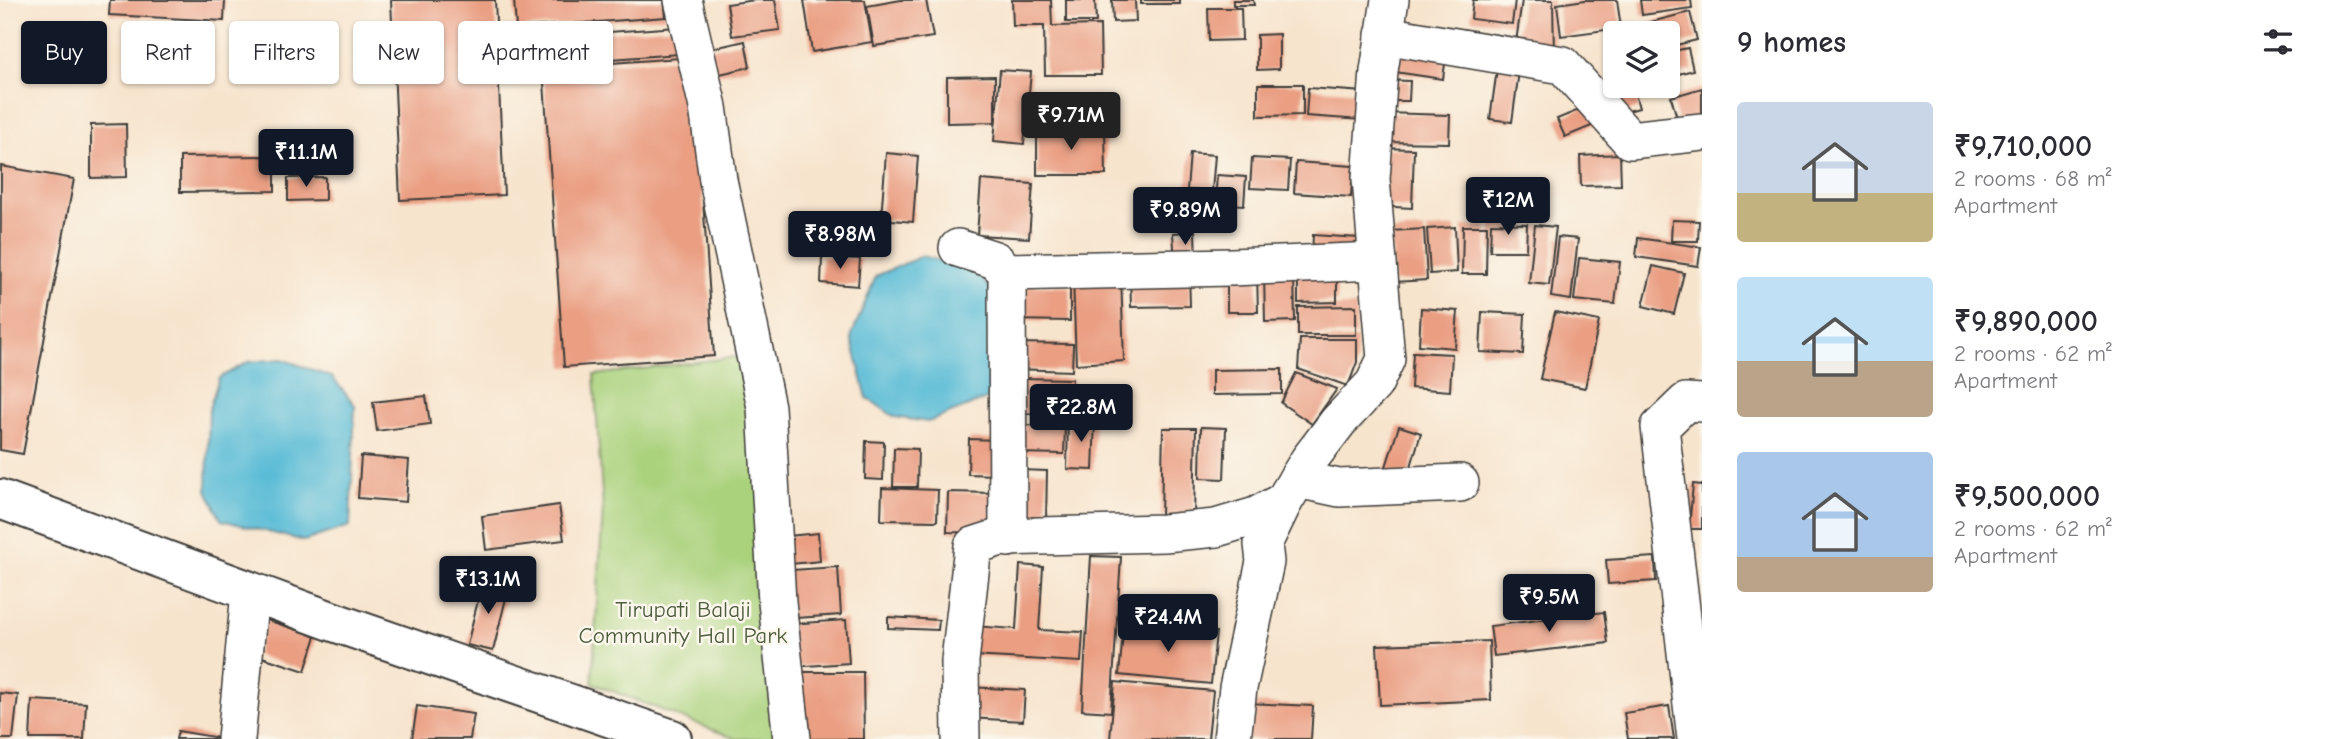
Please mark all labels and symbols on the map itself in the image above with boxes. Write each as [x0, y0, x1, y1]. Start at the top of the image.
pin: ₹9.71M [1014, 92, 1128, 152]
pin: ₹11.1M [249, 130, 363, 189]
pin: ₹12M [1467, 177, 1549, 237]
pin: ₹9.89M [1128, 188, 1242, 247]
pin: ₹8.98M [783, 212, 897, 271]
pin: ₹22.8M [1024, 384, 1138, 444]
pin: ₹13.1M [431, 556, 545, 616]
pin: ₹9.5M [1500, 574, 1598, 634]
pin: ₹24.4M [1111, 594, 1225, 654]
park label: Tirupati Balaji Community Hall Park [579, 596, 787, 649]

